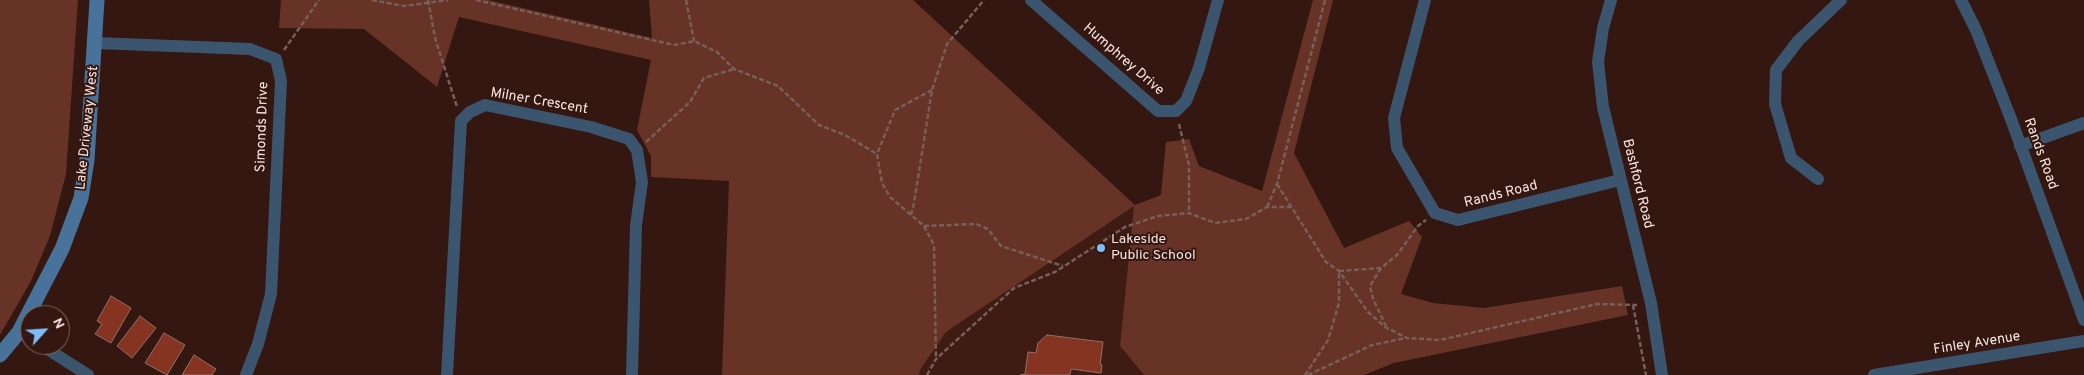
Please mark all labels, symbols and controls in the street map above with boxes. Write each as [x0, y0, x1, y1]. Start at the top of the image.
street label: Humphrey Drive [1079, 20, 1167, 100]
street label: Lake Driveway West [73, 65, 103, 191]
street label: Simonds Drive [253, 81, 273, 173]
street label: Milner Crescent [489, 85, 589, 119]
street label: Rands Road [2019, 116, 2061, 192]
street label: Bashford Road [1618, 137, 1656, 231]
street label: Rands Road [1463, 178, 1539, 212]
place label: Lakeside Public School [1111, 232, 1196, 264]
marker: Lakeside Public School [1095, 242, 1107, 254]
north arrow [20, 305, 70, 355]
text: N [48, 315, 68, 332]
street label: Finley Avenue [1932, 329, 2022, 359]

